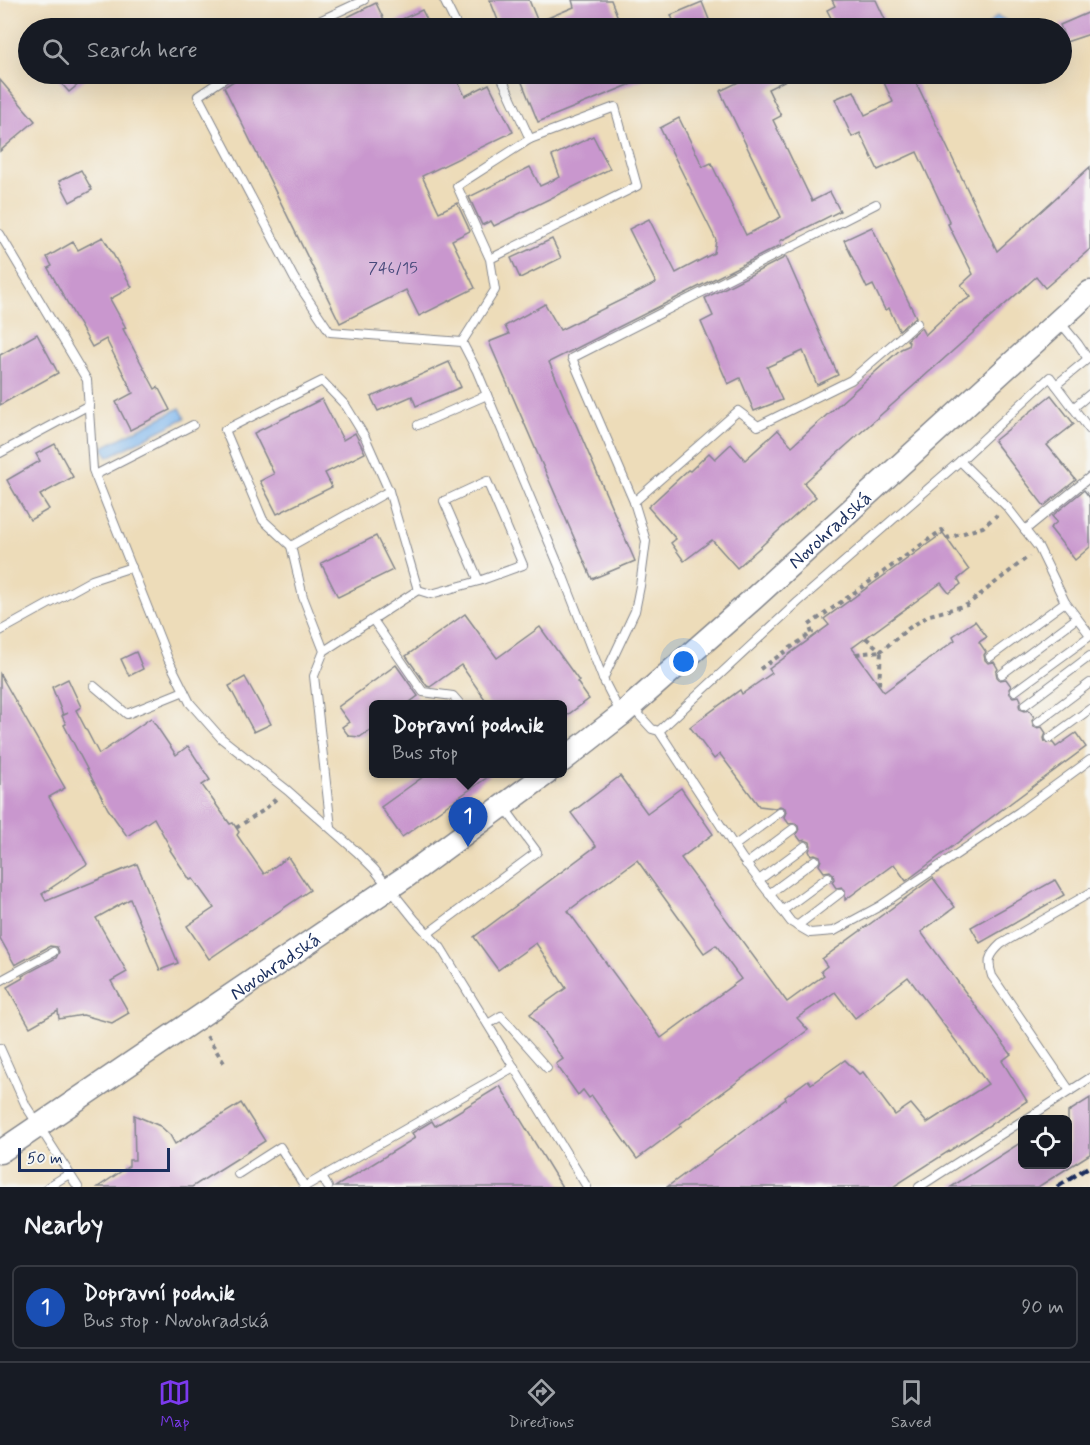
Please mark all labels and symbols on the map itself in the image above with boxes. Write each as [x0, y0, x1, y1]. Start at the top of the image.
house number: 746/15 [368, 258, 418, 279]
street label: Novohradská [783, 485, 878, 576]
your location [669, 647, 698, 676]
pin: 1 [448, 798, 488, 847]
street label: Novohradská [225, 926, 326, 1007]
scale bar [18, 1145, 170, 1172]

